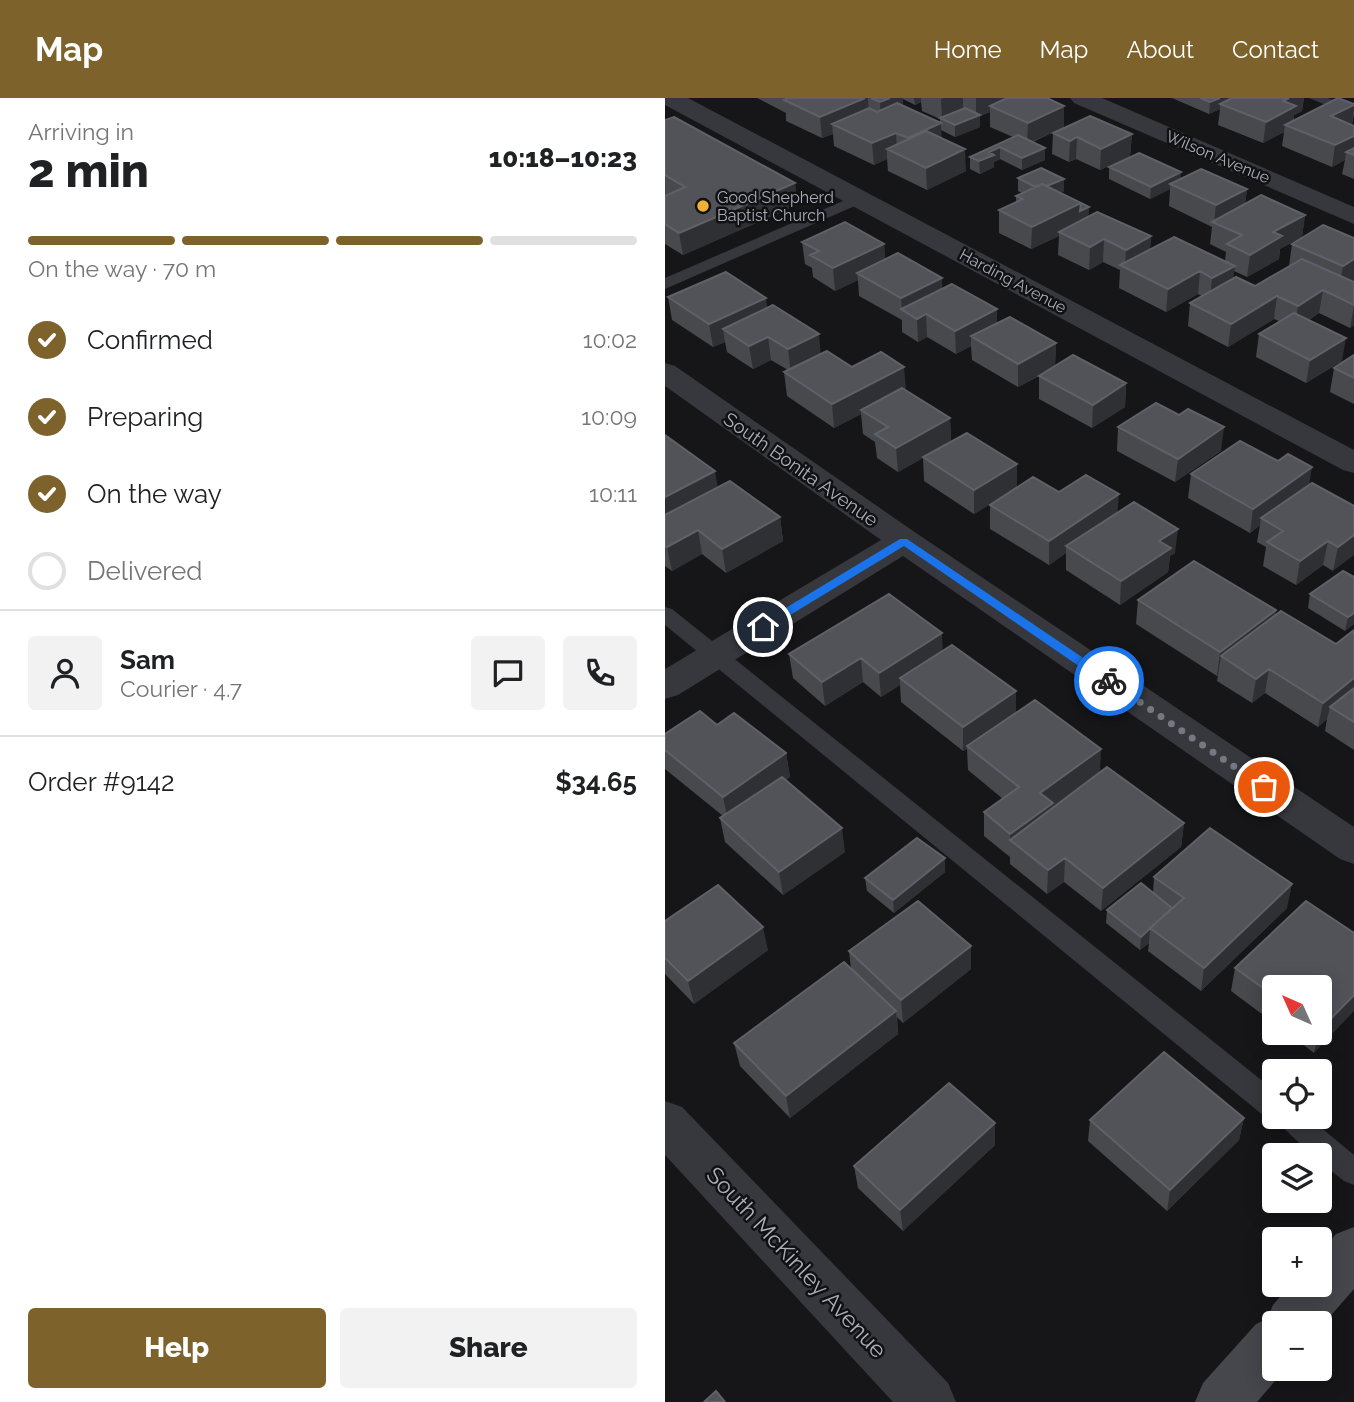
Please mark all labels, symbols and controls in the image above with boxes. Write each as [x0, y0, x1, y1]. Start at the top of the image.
text: Map [35, 30, 103, 69]
text: Home [934, 35, 1002, 64]
text: Map [1040, 35, 1088, 64]
text: About [1126, 35, 1194, 64]
text: Contact [1232, 35, 1319, 64]
text: Arriving in [28, 118, 134, 145]
street label: Wilson Avenue [1163, 127, 1273, 187]
text: 10:18–10:23 [489, 143, 637, 173]
text: 2 min [28, 144, 149, 198]
place label: Good Shepherd Baptist Church [717, 188, 834, 225]
marker: Good Shepherd Baptist Church [695, 198, 711, 214]
street label: Harding Avenue [956, 245, 1070, 317]
text: On the way · 70 m [28, 255, 216, 282]
icon: check [28, 321, 66, 359]
text: Confirmed [87, 325, 213, 355]
text: 10:02 [583, 326, 637, 353]
icon: check [28, 398, 66, 436]
text: Preparing [87, 402, 203, 432]
text: 10:09 [581, 403, 637, 430]
street label: South Bonita Avenue [720, 407, 882, 531]
icon: check [28, 475, 66, 513]
text: On the way [87, 479, 222, 509]
text: 10:11 [589, 480, 637, 507]
text: Delivered [87, 556, 202, 586]
pin [733, 597, 793, 657]
icon: home [744, 608, 782, 646]
button: person [28, 636, 102, 710]
button: chat [471, 636, 545, 710]
button: phone [563, 636, 637, 710]
text: Sam [120, 645, 175, 675]
courier [1074, 646, 1144, 716]
icon: bike [1090, 662, 1128, 700]
text: Courier · 4.7 [120, 675, 242, 702]
pin [1234, 757, 1294, 817]
text: Order #9142 [28, 767, 175, 797]
text: $34.65 [555, 767, 637, 797]
icon: bag [1245, 768, 1283, 806]
north arrow [1262, 975, 1332, 1045]
map controls [1262, 975, 1332, 1381]
button: locate [1262, 1059, 1332, 1129]
button: layers [1262, 1143, 1332, 1213]
street label: South McKinley Avenue [701, 1161, 893, 1363]
button: + [1262, 1227, 1332, 1297]
button: Help [28, 1308, 326, 1388]
button: Share [340, 1308, 637, 1388]
button: − [1262, 1311, 1332, 1381]

